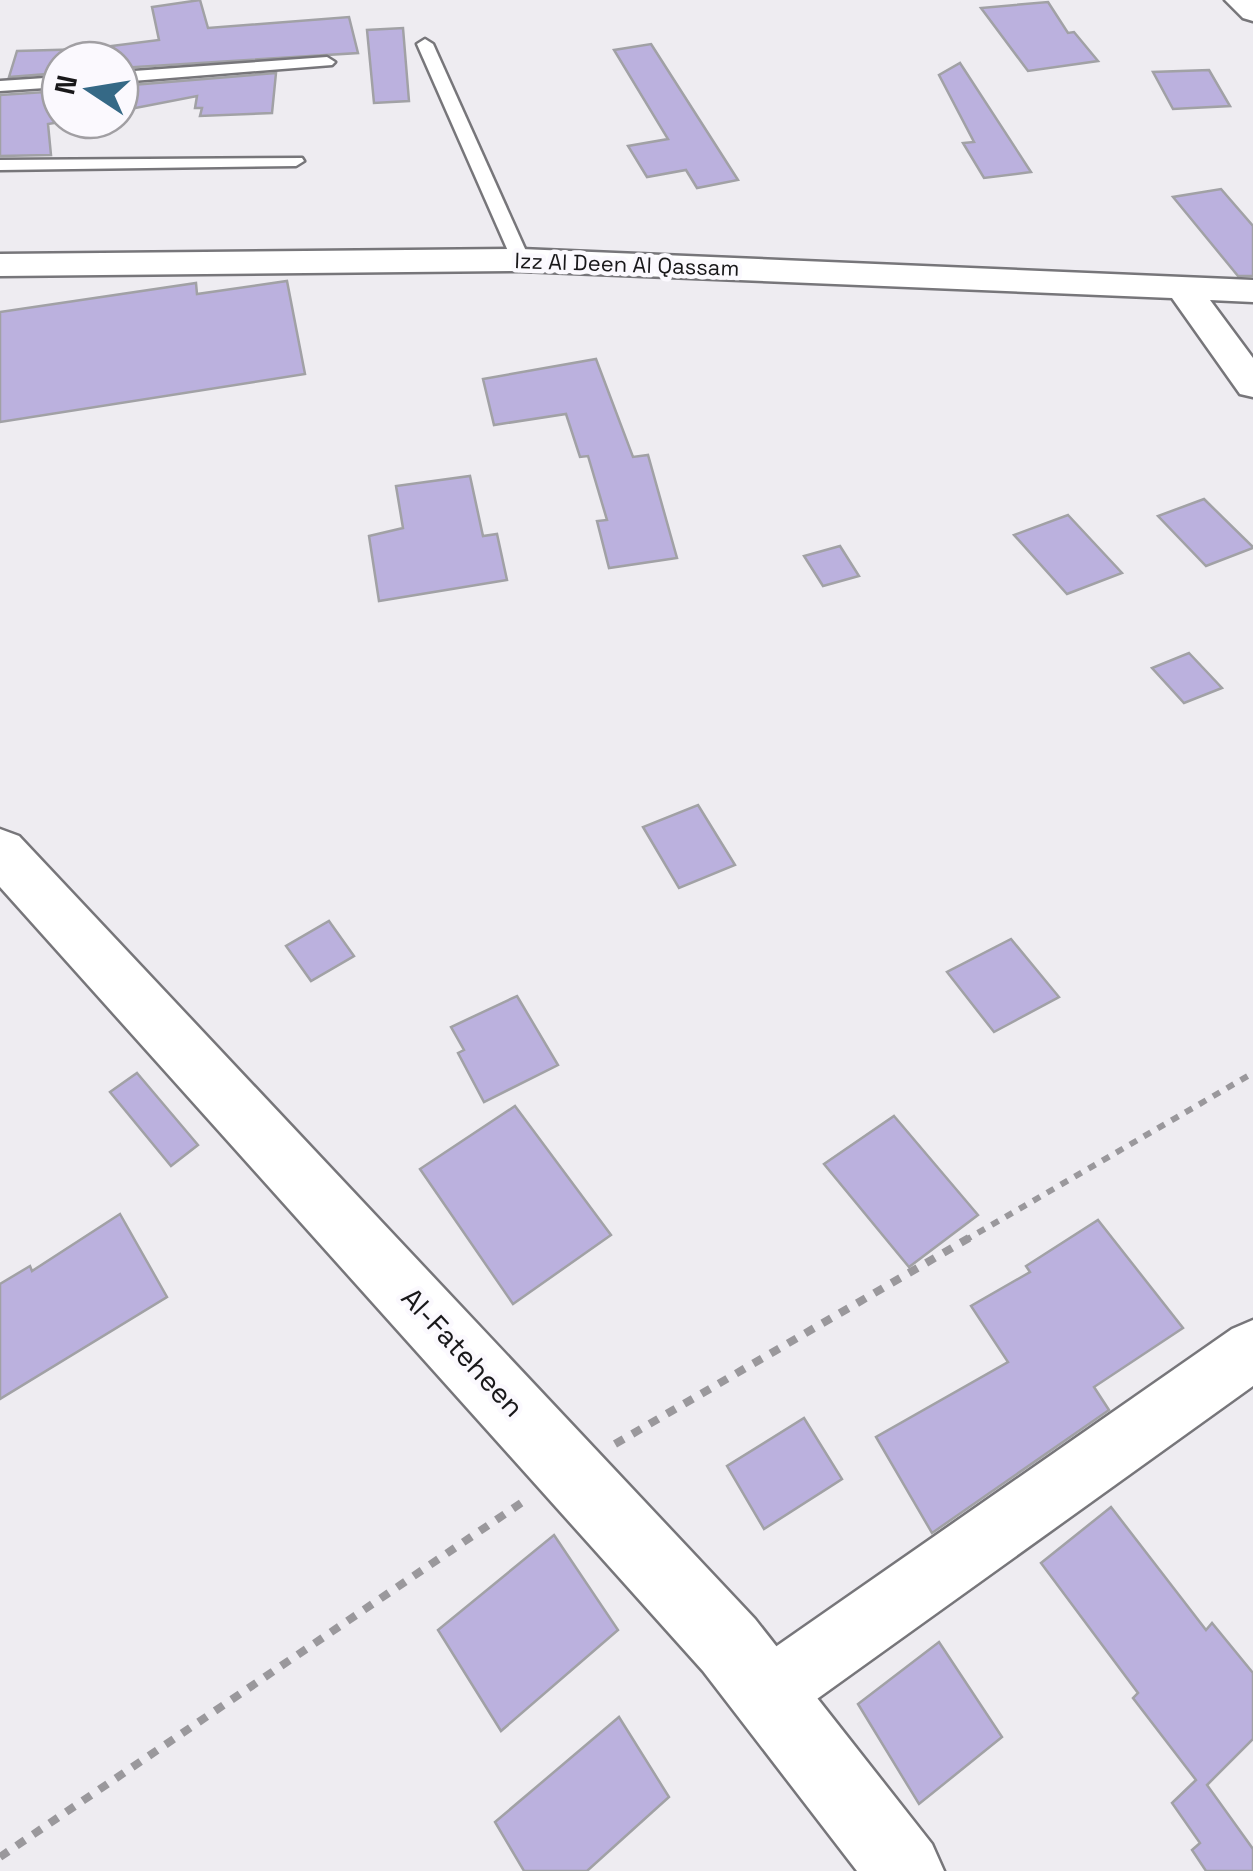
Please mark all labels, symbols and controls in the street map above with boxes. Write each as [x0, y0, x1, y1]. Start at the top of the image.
north arrow [40, 40, 140, 140]
text: N [46, 72, 85, 98]
street label: Izz Al Deen Al Qassam [514, 246, 740, 282]
street label: Al-Fateheen [394, 1280, 532, 1424]

